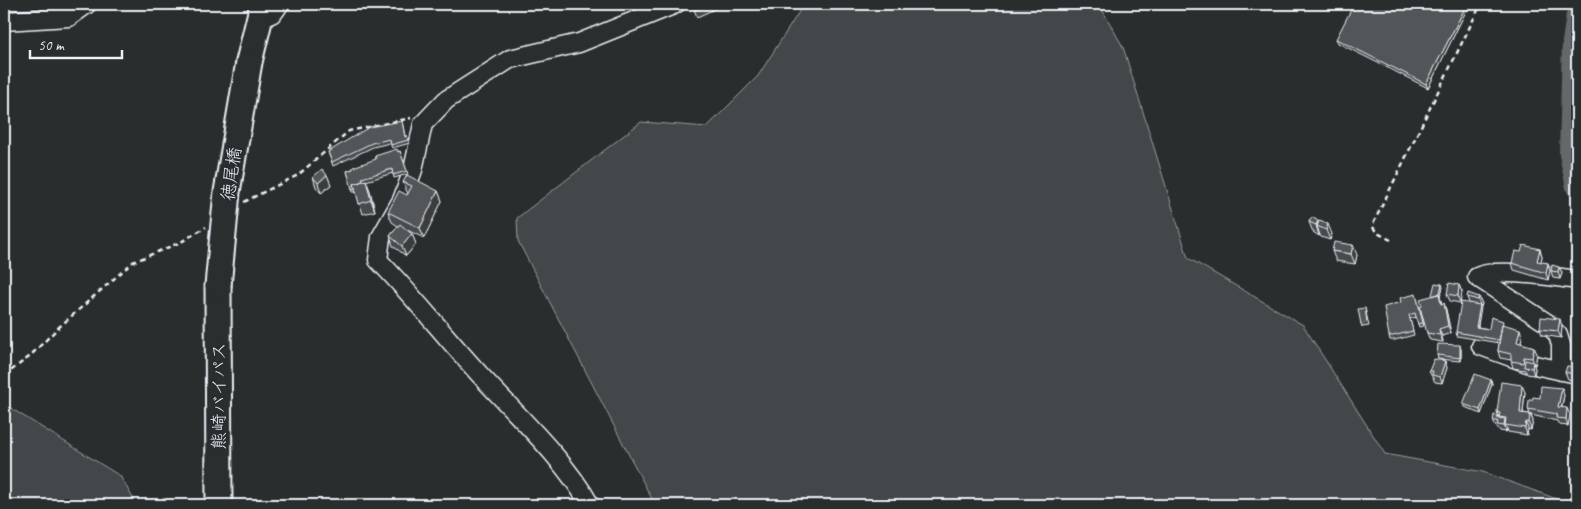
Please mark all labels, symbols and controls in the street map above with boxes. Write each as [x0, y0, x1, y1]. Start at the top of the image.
scale bar [30, 28, 122, 60]
text: 50 m [38, 36, 65, 55]
street label: 徳尾橋 [216, 146, 246, 202]
street label: 熊崎バイパス [208, 342, 230, 450]

